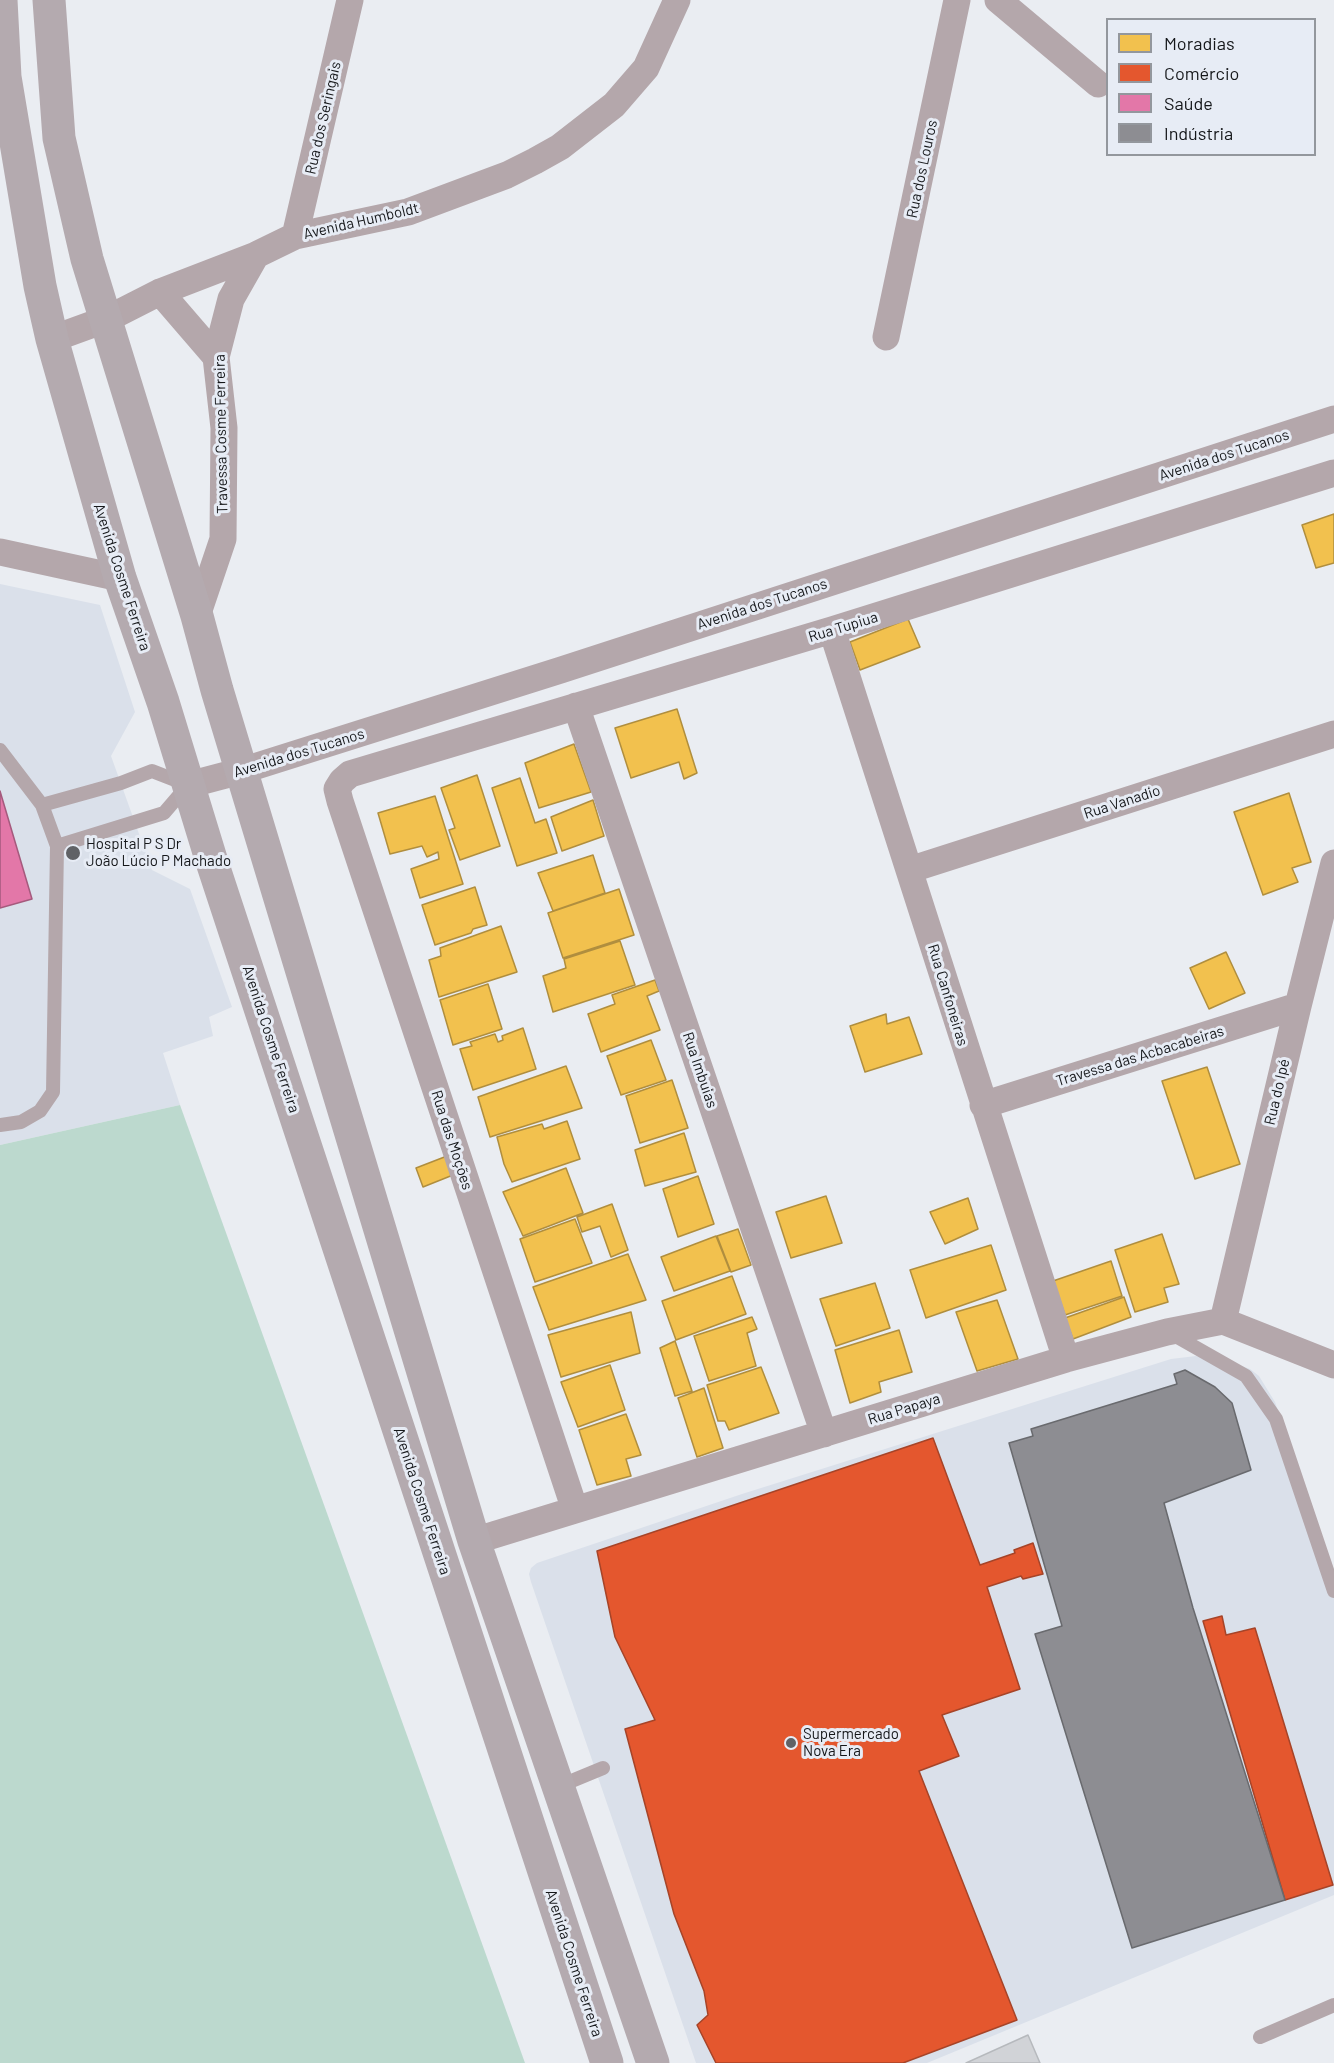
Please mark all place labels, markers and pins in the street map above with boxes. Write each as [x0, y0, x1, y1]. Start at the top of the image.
place label: Hospital P S Dr João Lúcio P Machado [86, 835, 231, 870]
marker: Hospital P S Dr João Lúcio P Machado [64, 844, 82, 862]
place label: Supermercado Nova Era [803, 1725, 899, 1760]
marker: Supermercado Nova Era [784, 1736, 798, 1750]

